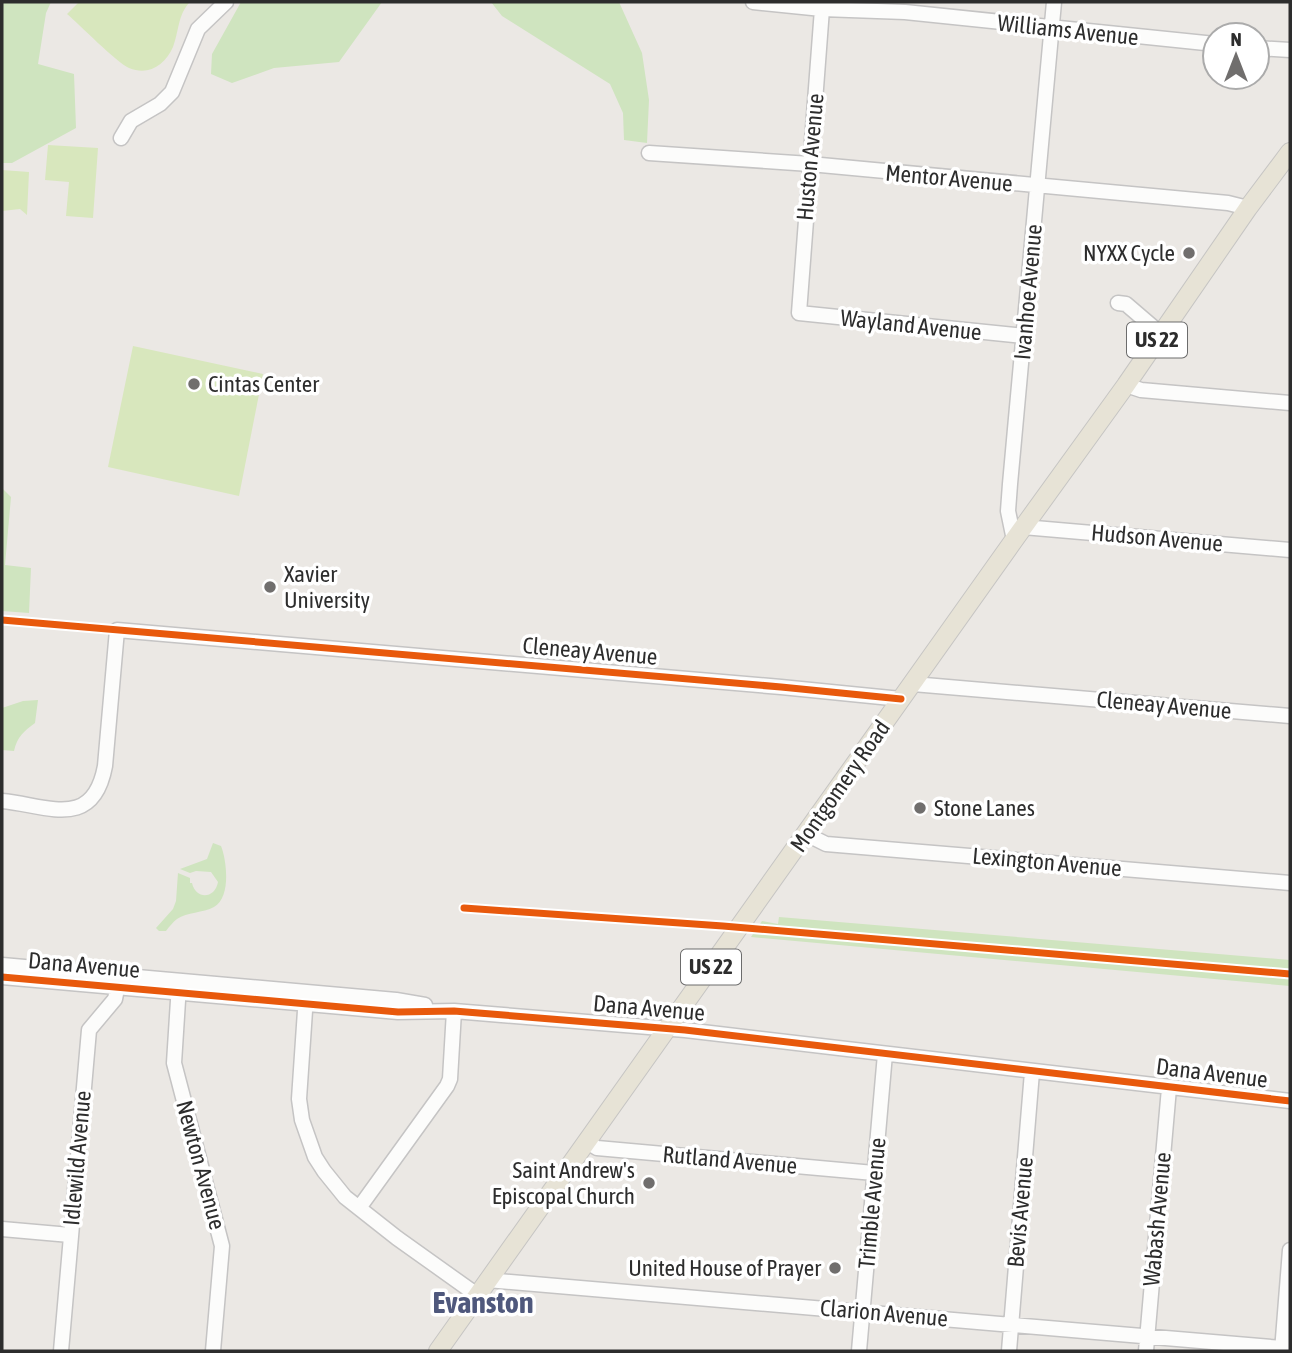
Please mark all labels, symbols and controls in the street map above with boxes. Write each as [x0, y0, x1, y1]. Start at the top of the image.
street label: Williams Avenue [996, 10, 1140, 50]
north arrow [1201, 21, 1271, 91]
text: N [1230, 28, 1242, 50]
street label: Huston Avenue [791, 92, 829, 222]
street label: Mentor Avenue [884, 159, 1014, 197]
street label: Ivanhoe Avenue [1009, 223, 1047, 361]
place label: NYXX Cycle [1083, 240, 1175, 266]
marker: NYXX Cycle [1181, 245, 1197, 261]
street label: Wayland Avenue [839, 305, 983, 345]
road number: US 22 [1127, 322, 1187, 358]
place label: Cintas Center [208, 371, 320, 397]
marker: Cintas Center [186, 376, 202, 392]
street label: Hudson Avenue [1090, 519, 1224, 557]
place label: Xavier University [284, 561, 370, 613]
marker: Xavier University [262, 579, 278, 595]
street label: Cleneay Avenue [521, 632, 659, 670]
street label: Cleneay Avenue [1095, 686, 1233, 724]
street label: Montgomery Road [785, 715, 895, 857]
place label: Stone Lanes [934, 795, 1035, 821]
marker: Stone Lanes [912, 800, 928, 816]
street label: Lexington Avenue [971, 843, 1123, 881]
street label: Dana Avenue [27, 947, 141, 983]
road number: US 22 [681, 950, 741, 984]
street label: Dana Avenue [592, 990, 706, 1026]
street label: Dana Avenue [1155, 1053, 1269, 1093]
street label: Idlewild Avenue [58, 1089, 96, 1227]
street label: Newton Avenue [171, 1098, 231, 1232]
street label: Trimble Avenue [853, 1136, 891, 1270]
street label: Rutland Avenue [662, 1141, 798, 1179]
street label: Wabash Avenue [1138, 1151, 1176, 1287]
street label: Bevis Avenue [1002, 1156, 1038, 1268]
place label: Saint Andrew's Episcopal Church [492, 1157, 635, 1209]
marker: Saint Andrew's Episcopal Church [641, 1175, 657, 1191]
place label: United House of Prayer [628, 1255, 822, 1281]
marker: United House of Prayer [827, 1260, 843, 1276]
district label: Evanston [433, 1285, 533, 1319]
street label: Clarion Avenue [819, 1294, 949, 1332]

